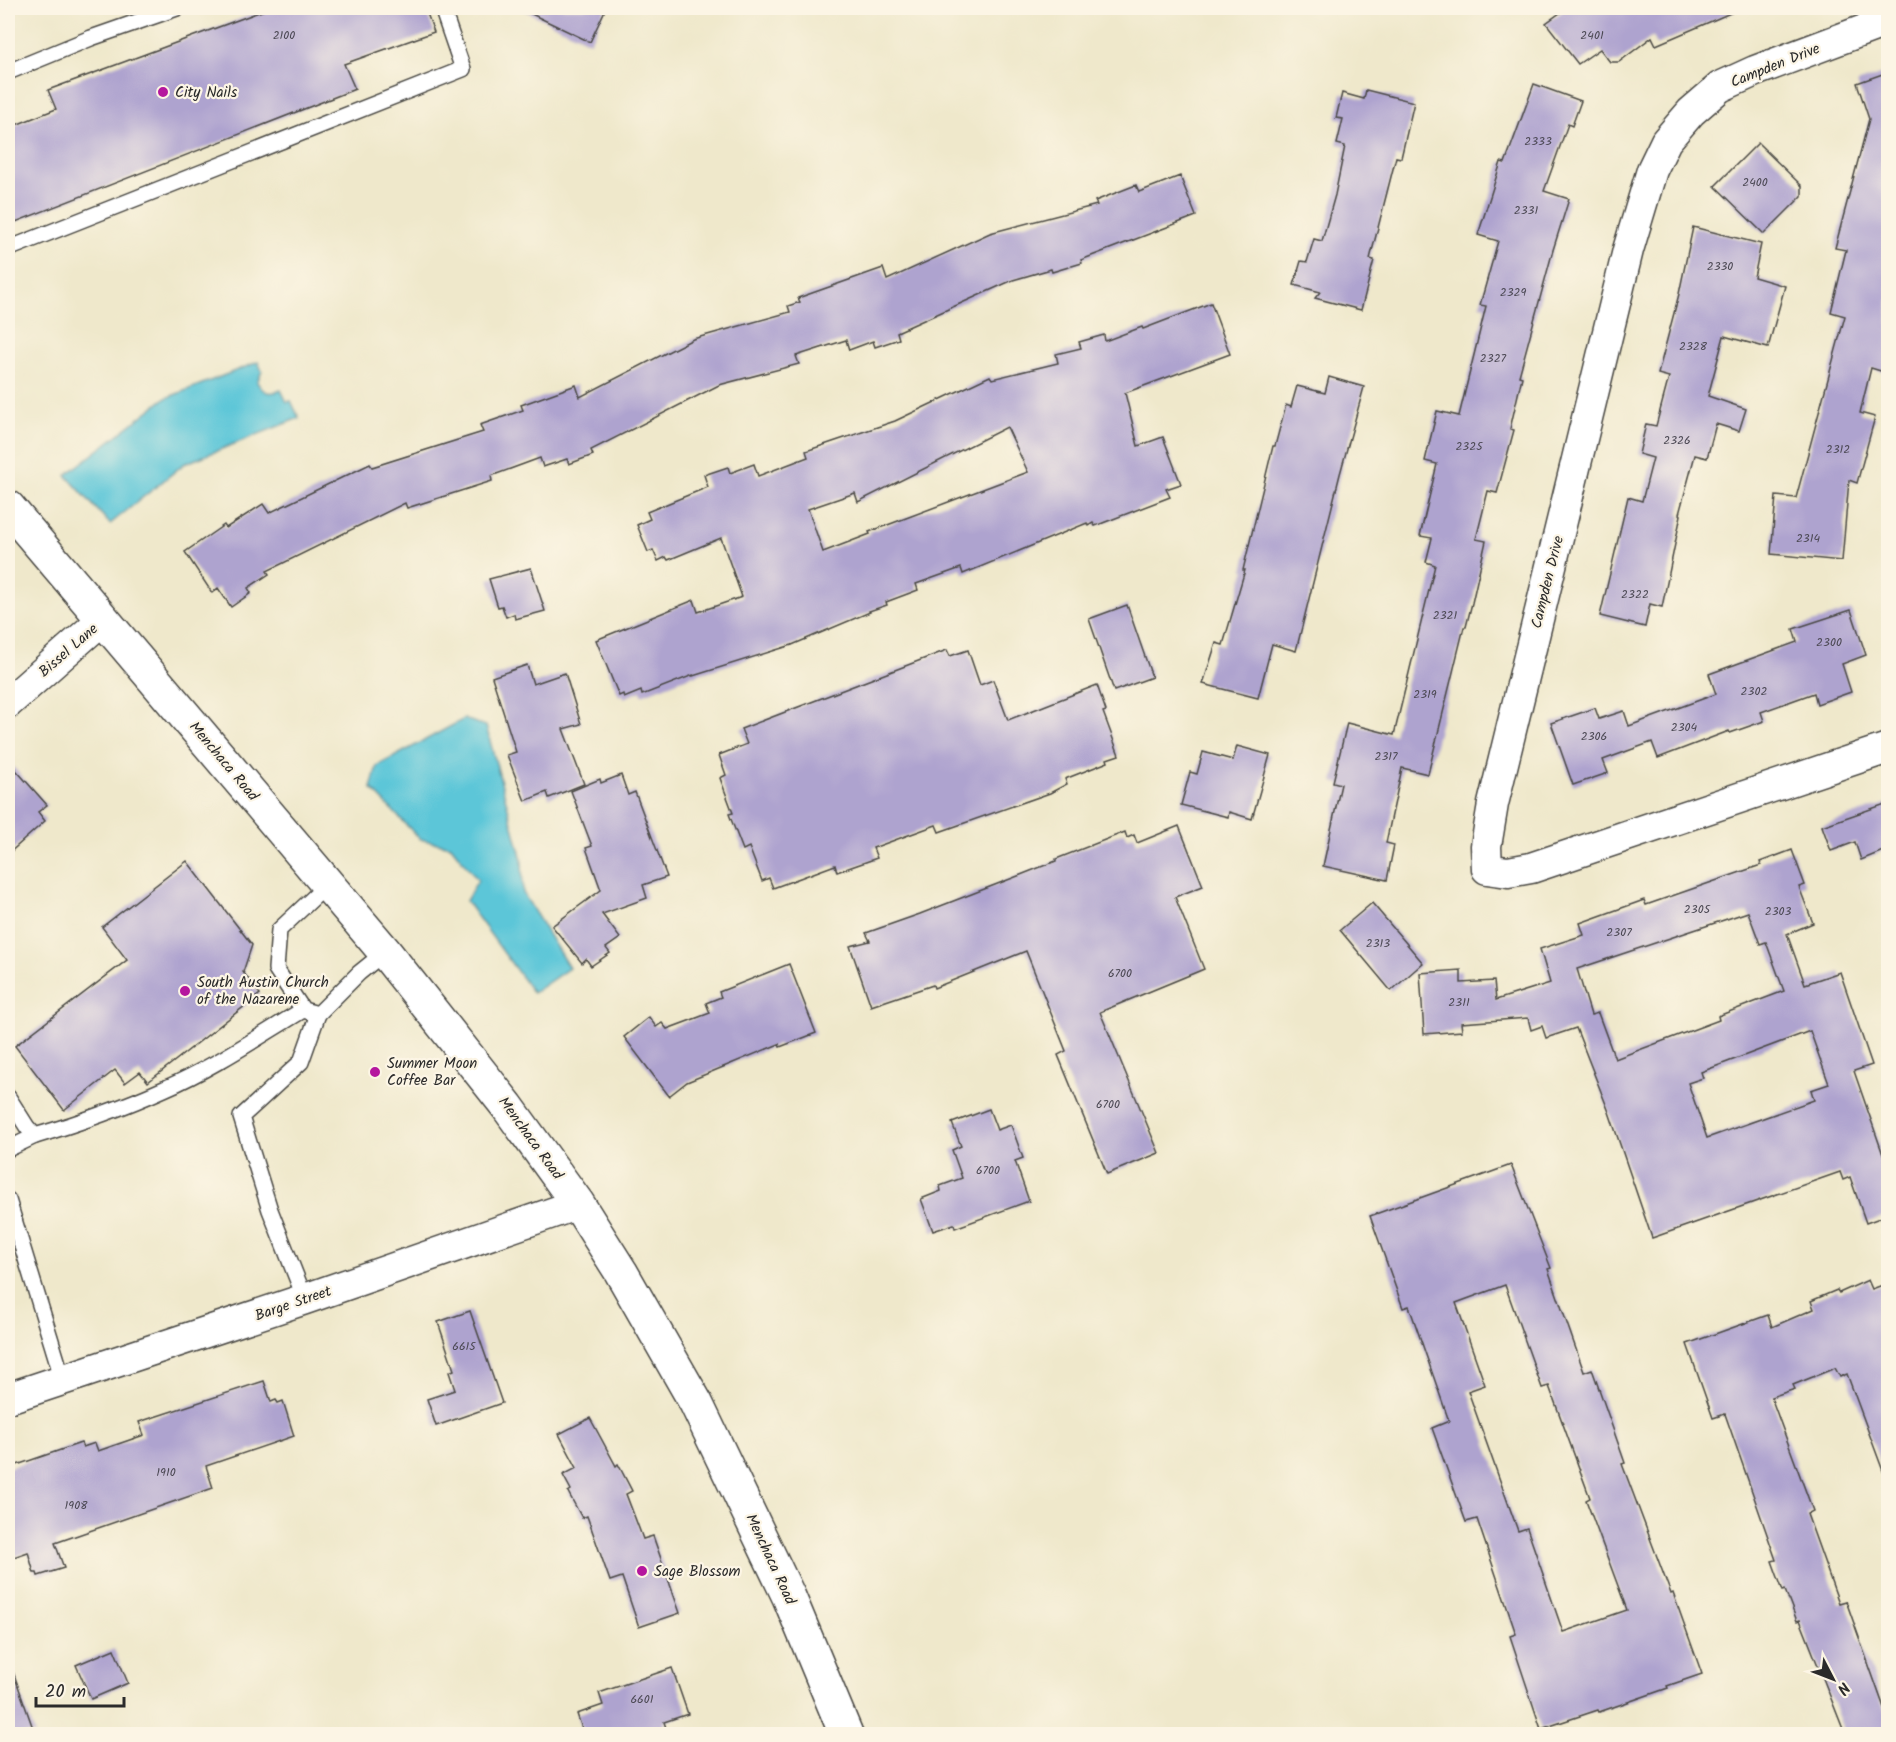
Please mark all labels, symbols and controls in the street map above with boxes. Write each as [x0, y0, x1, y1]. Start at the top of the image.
house number: 2100 [273, 26, 295, 45]
house number: 2401 [1580, 26, 1604, 45]
street label: Campden Drive [1727, 37, 1824, 95]
place label: City Nails [175, 81, 238, 105]
marker: City Nails [156, 85, 170, 99]
house number: 2333 [1524, 132, 1552, 151]
house number: 2400 [1742, 173, 1768, 192]
house number: 2331 [1514, 201, 1538, 220]
house number: 2330 [1707, 257, 1733, 276]
house number: 2329 [1500, 283, 1526, 302]
house number: 2328 [1679, 337, 1708, 356]
house number: 2327 [1480, 349, 1507, 368]
house number: 2326 [1663, 431, 1691, 450]
house number: 2325 [1455, 437, 1484, 456]
house number: 2312 [1826, 440, 1850, 459]
house number: 2314 [1796, 529, 1820, 548]
street label: Campden Drive [1525, 533, 1571, 631]
house number: 2322 [1621, 585, 1649, 604]
house number: 2321 [1433, 606, 1458, 625]
street label: Bissel Lane [33, 618, 104, 684]
house number: 2300 [1816, 633, 1842, 652]
house number: 2302 [1741, 682, 1767, 701]
house number: 2319 [1413, 685, 1437, 704]
street label: Menchaca Road [182, 716, 264, 807]
house number: 2304 [1671, 718, 1698, 737]
house number: 2306 [1581, 727, 1607, 746]
house number: 2317 [1374, 747, 1398, 766]
house number: 2305 [1684, 900, 1712, 919]
house number: 2303 [1765, 902, 1791, 921]
house number: 2307 [1606, 923, 1632, 942]
house number: 2313 [1366, 934, 1390, 953]
house number: 6700 [1108, 964, 1132, 983]
place label: South Austin Church of the Nazarene [197, 971, 329, 1012]
marker: South Austin Church of the Nazarene [178, 984, 192, 998]
house number: 2311 [1448, 993, 1470, 1012]
place label: Summer Moon Coffee Bar [387, 1052, 477, 1093]
marker: Summer Moon Coffee Bar [368, 1065, 382, 1079]
street label: Menchaca Road [492, 1092, 569, 1186]
house number: 6700 [1096, 1095, 1120, 1114]
house number: 6700 [976, 1161, 1000, 1180]
street label: Barge Street [252, 1280, 335, 1328]
house number: 6615 [452, 1337, 477, 1356]
house number: 1910 [156, 1463, 176, 1482]
house number: 1908 [65, 1496, 88, 1515]
street label: Menchaca Road [738, 1510, 802, 1609]
place label: Sage Blossom [654, 1560, 740, 1584]
marker: Sage Blossom [635, 1564, 649, 1578]
north arrow [1803, 1649, 1863, 1709]
scale bar [36, 1670, 124, 1708]
text: N [1830, 1676, 1856, 1700]
text: 20 m [45, 1678, 86, 1707]
house number: 6601 [630, 1690, 654, 1709]

